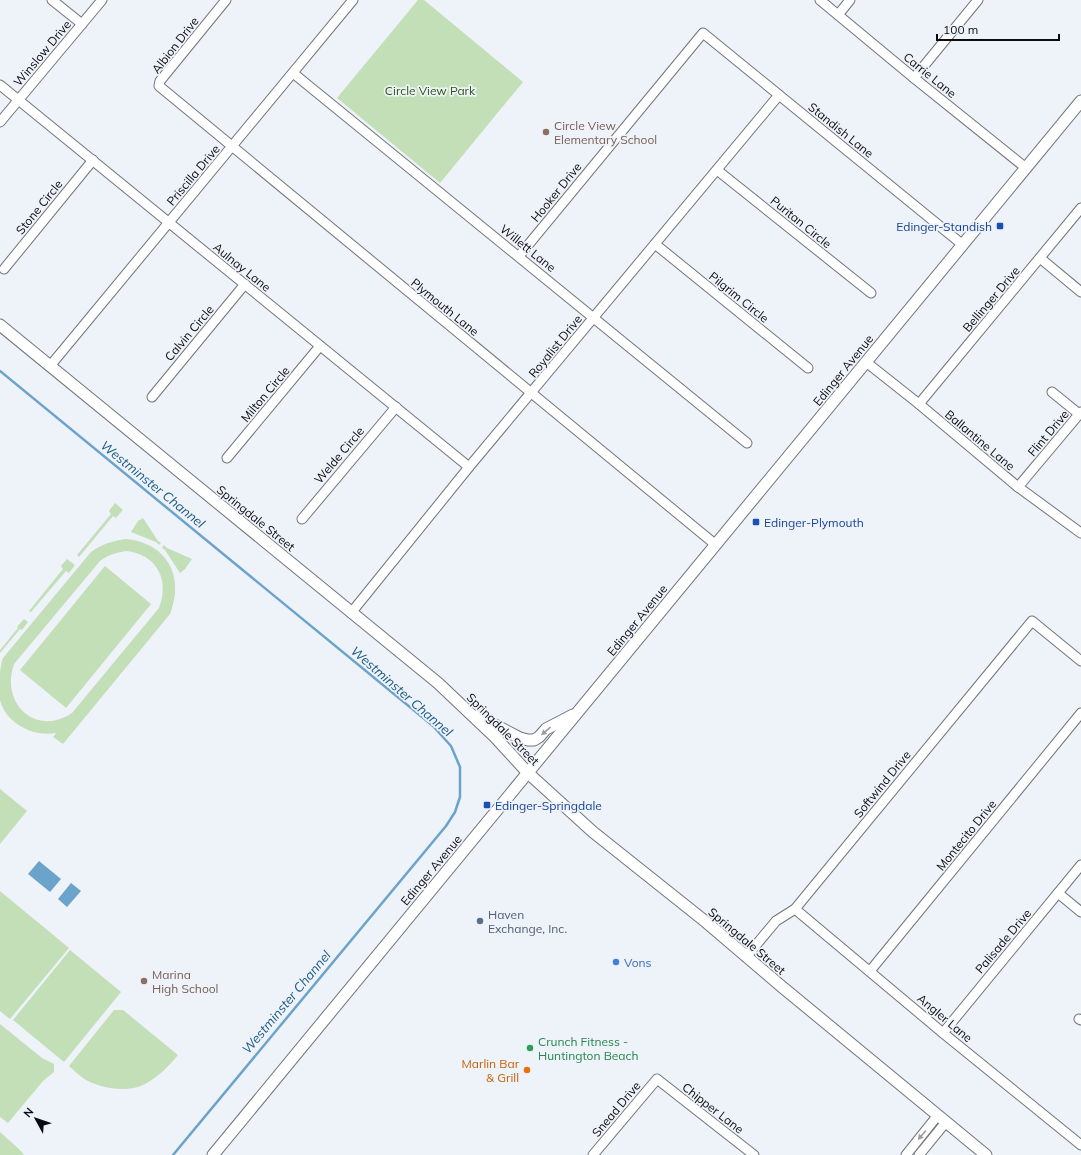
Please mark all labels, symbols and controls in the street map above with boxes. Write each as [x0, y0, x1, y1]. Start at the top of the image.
street label: Albion Drive [148, 14, 202, 76]
scale bar [937, 16, 1059, 42]
street label: Winslow Drive [10, 17, 74, 89]
text: 100 m [943, 22, 978, 37]
street label: Carrie Lane [901, 49, 959, 101]
park label: Circle View Park [385, 83, 476, 98]
street label: Standish Lane [805, 99, 877, 161]
place label: Circle View Elementary School [554, 118, 657, 147]
marker: Circle View Elementary School [541, 127, 551, 137]
street label: Priscilla Drive [163, 142, 223, 208]
street label: Hooker Drive [528, 159, 584, 225]
street label: Stone Circle [12, 177, 66, 237]
street label: Puritan Circle [767, 193, 835, 251]
place label: Edinger-Standish [896, 219, 992, 234]
street label: Willett Lane [497, 221, 559, 275]
marker: Edinger-Standish [995, 221, 1005, 231]
street label: Aulnay Lane [210, 239, 274, 295]
street label: Bellinger Drive [959, 263, 1023, 335]
street label: Pilgrim Circle [706, 268, 772, 326]
street label: Plymouth Lane [408, 275, 482, 339]
street label: Calvin Circle [161, 302, 217, 364]
street label: Royalist Drive [525, 312, 585, 380]
street label: Edinger Avenue [810, 331, 876, 409]
street label: Milton Circle [237, 363, 293, 425]
street label: Ballantine Lane [942, 406, 1018, 474]
street label: Flint Drive [1024, 407, 1072, 459]
street label: Welde Circle [311, 424, 367, 486]
water label: Westminster Channel [98, 437, 209, 532]
street label: Springdale Street [214, 482, 298, 554]
place label: Edinger-Plymouth [764, 515, 864, 530]
marker: Edinger-Plymouth [751, 517, 761, 527]
street label: Edinger Avenue [604, 581, 670, 659]
water label: Westminster Channel [348, 642, 457, 740]
street label: Springdale Street [464, 690, 542, 768]
one-way arrow [540, 727, 551, 736]
street label: Softwind Drive [850, 747, 914, 821]
street label: Montecito Drive [933, 797, 999, 873]
place label: Edinger-Springdale [495, 798, 602, 813]
marker: Edinger-Springdale [482, 800, 492, 810]
street label: Edinger Avenue [397, 832, 465, 908]
street label: Springdale Street [705, 904, 789, 978]
street label: Palisade Drive [972, 906, 1034, 976]
place label: Haven Exchange, Inc. [488, 907, 567, 936]
marker: Haven Exchange, Inc. [475, 916, 485, 926]
water label: Westminster Channel [238, 947, 334, 1057]
place label: Vons [624, 955, 652, 970]
marker: Vons [611, 957, 621, 967]
place label: Marina High School [152, 967, 218, 996]
marker: Marina High School [139, 976, 149, 986]
street label: Angler Lane [914, 991, 976, 1045]
place label: Crunch Fitness - Huntington Beach [538, 1034, 639, 1063]
marker: Crunch Fitness - Huntington Beach [525, 1043, 535, 1053]
place label: Marlin Bar & Grill [462, 1056, 520, 1085]
marker: Marlin Bar & Grill [522, 1065, 532, 1075]
street label: Snead Drive [589, 1078, 643, 1140]
street label: Chipper Lane [679, 1079, 747, 1137]
north arrow [16, 1099, 56, 1139]
text: N [20, 1105, 36, 1120]
one-way arrow [918, 1130, 927, 1141]

